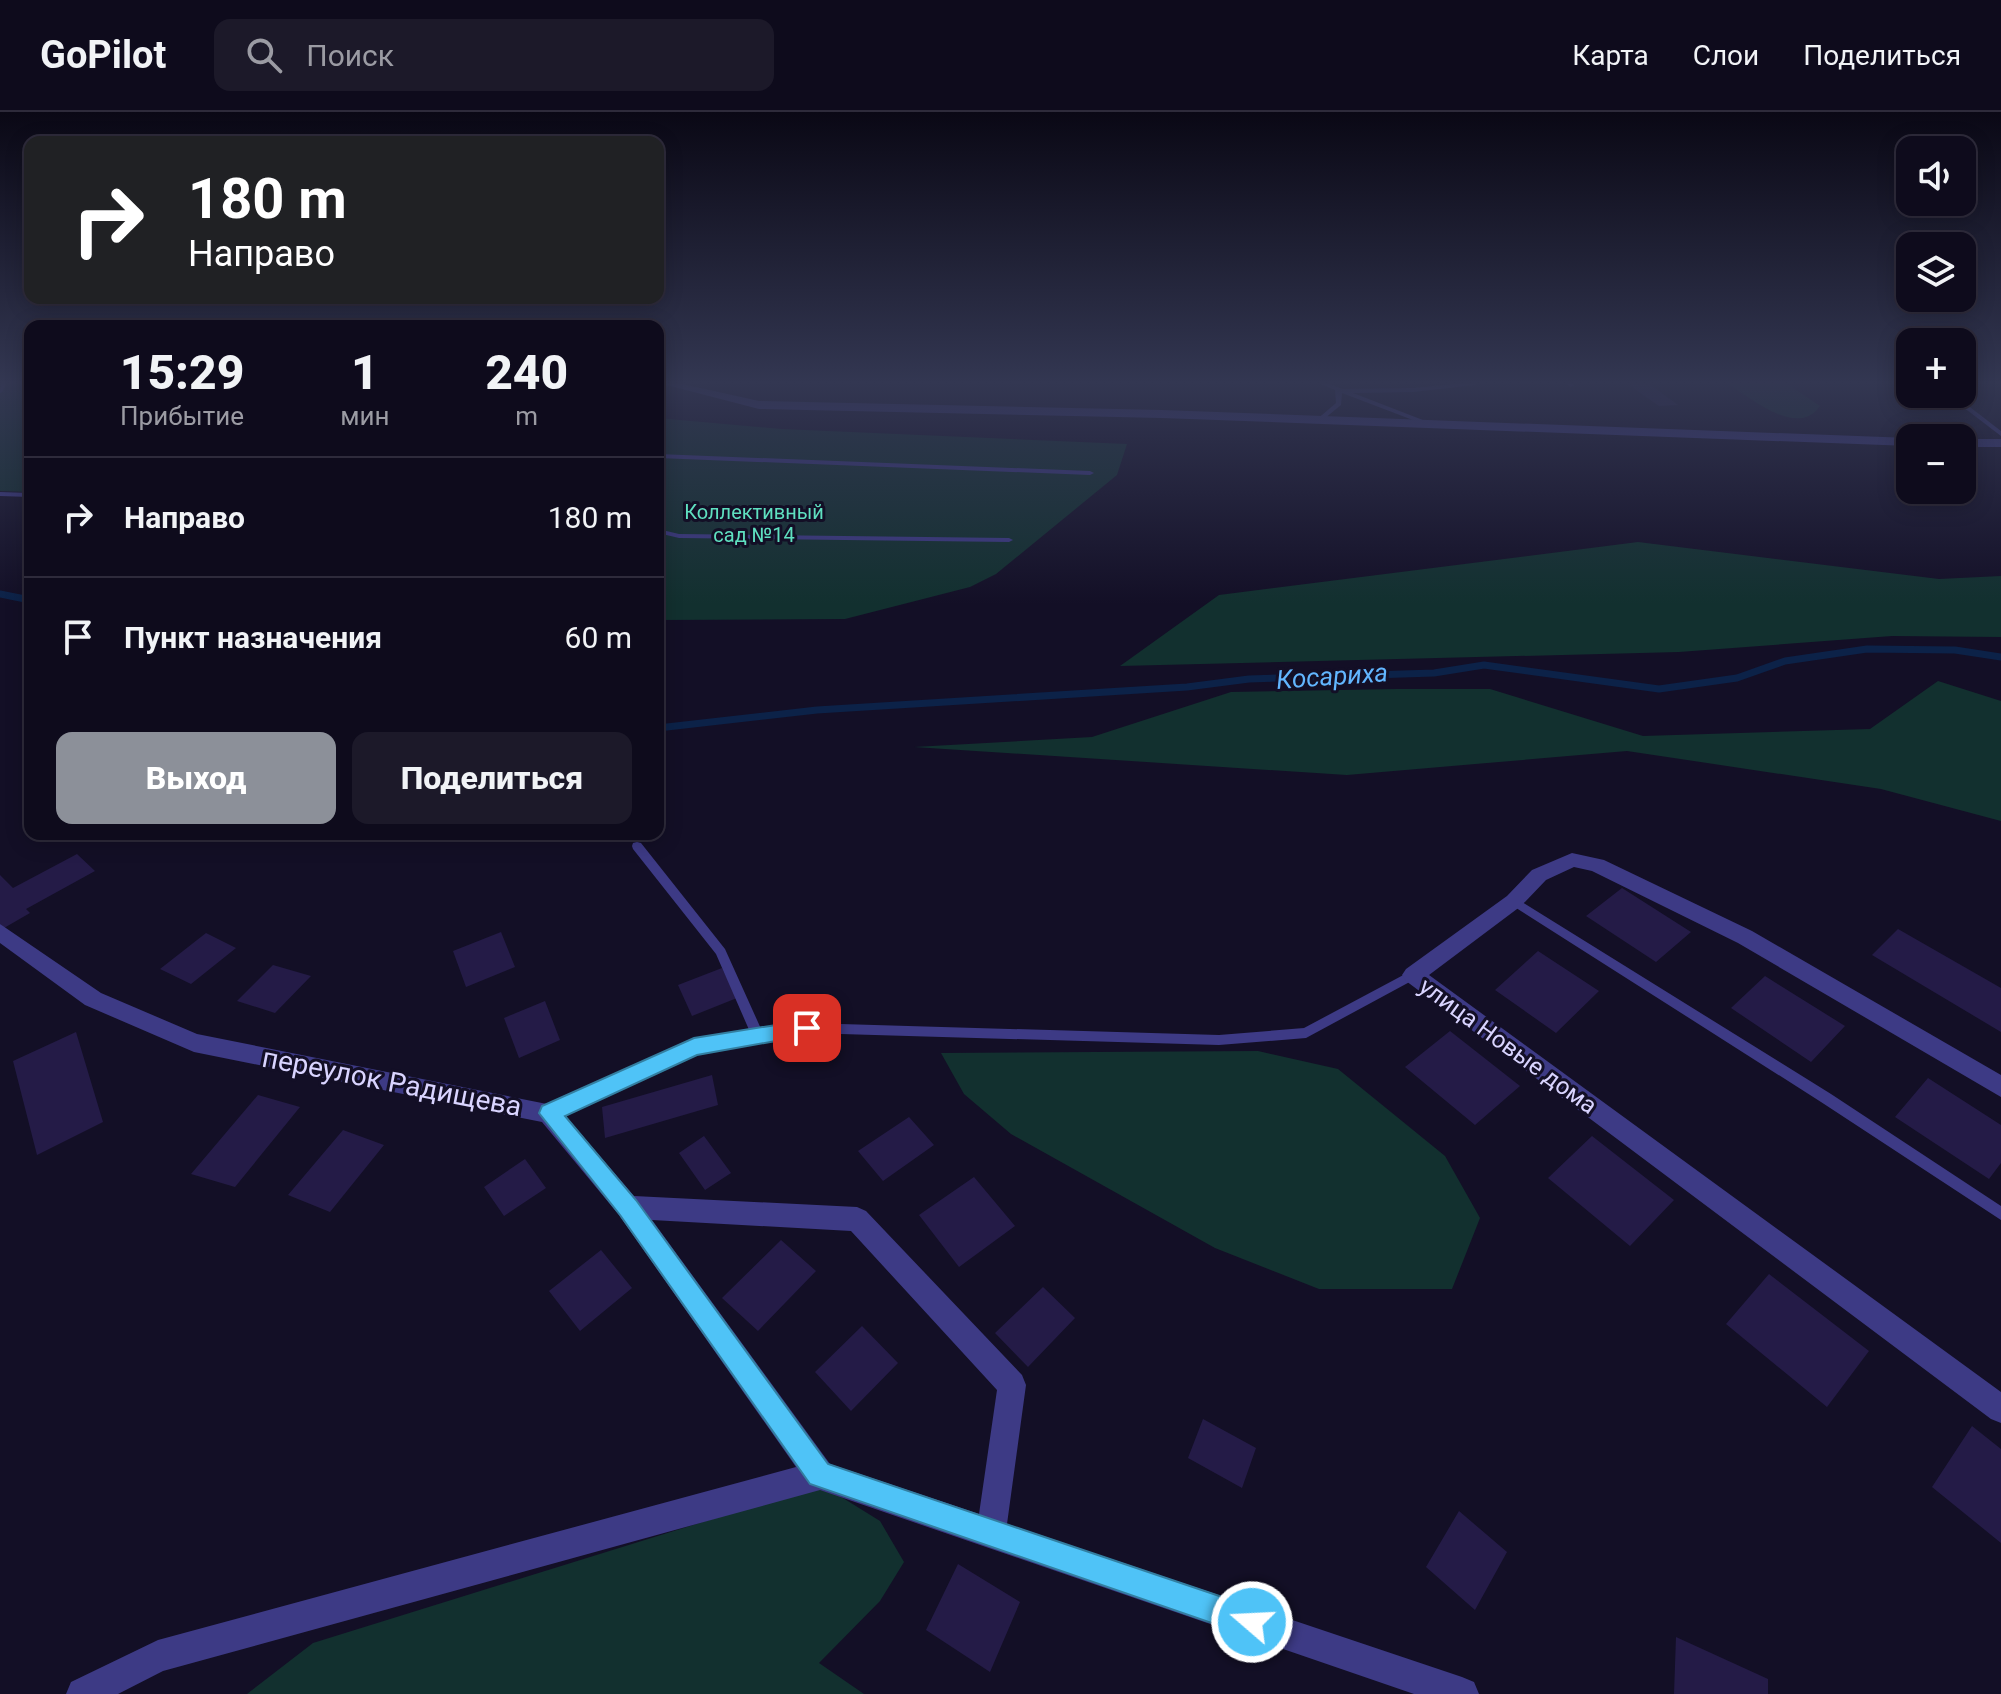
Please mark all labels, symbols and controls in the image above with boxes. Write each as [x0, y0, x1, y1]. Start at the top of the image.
search box [214, 19, 774, 91]
text: GoPilot [40, 33, 166, 77]
icon: search [242, 33, 286, 77]
text: Поиск [306, 38, 394, 73]
text: Карта [1572, 39, 1649, 72]
text: Слои [1693, 39, 1759, 72]
text: Поделиться [1803, 39, 1961, 72]
map controls [1896, 136, 1976, 504]
button: sound [1896, 136, 1976, 216]
text: 180 m [188, 166, 347, 232]
icon: right [56, 168, 160, 272]
button: layers [1896, 232, 1976, 312]
text: Направо [188, 233, 335, 275]
button: + [1896, 328, 1976, 408]
text: 15:29 [120, 344, 244, 401]
text: 1 [351, 344, 379, 401]
text: 240 [485, 344, 568, 401]
text: Прибытие [120, 401, 244, 431]
text: мин [340, 401, 389, 431]
text: m [515, 401, 538, 431]
button: − [1896, 424, 1976, 504]
icon: right [56, 495, 100, 539]
text: Направо [124, 500, 245, 535]
text: 180 m [548, 500, 632, 535]
park label: Коллективный сад №14 [684, 500, 824, 547]
icon: arrive [56, 615, 100, 659]
text: Пункт назначения [124, 620, 382, 655]
text: 60 m [565, 620, 632, 655]
water label: Косариха [1275, 657, 1389, 695]
button: Выход [56, 732, 336, 824]
button: Поделиться [352, 732, 632, 824]
street label: улица Новые дома [1414, 972, 1602, 1120]
pin [773, 994, 841, 1062]
icon: arrive [785, 1006, 829, 1050]
street label: переулок Радищева [259, 1041, 525, 1123]
position arrow [1210, 1580, 1294, 1664]

